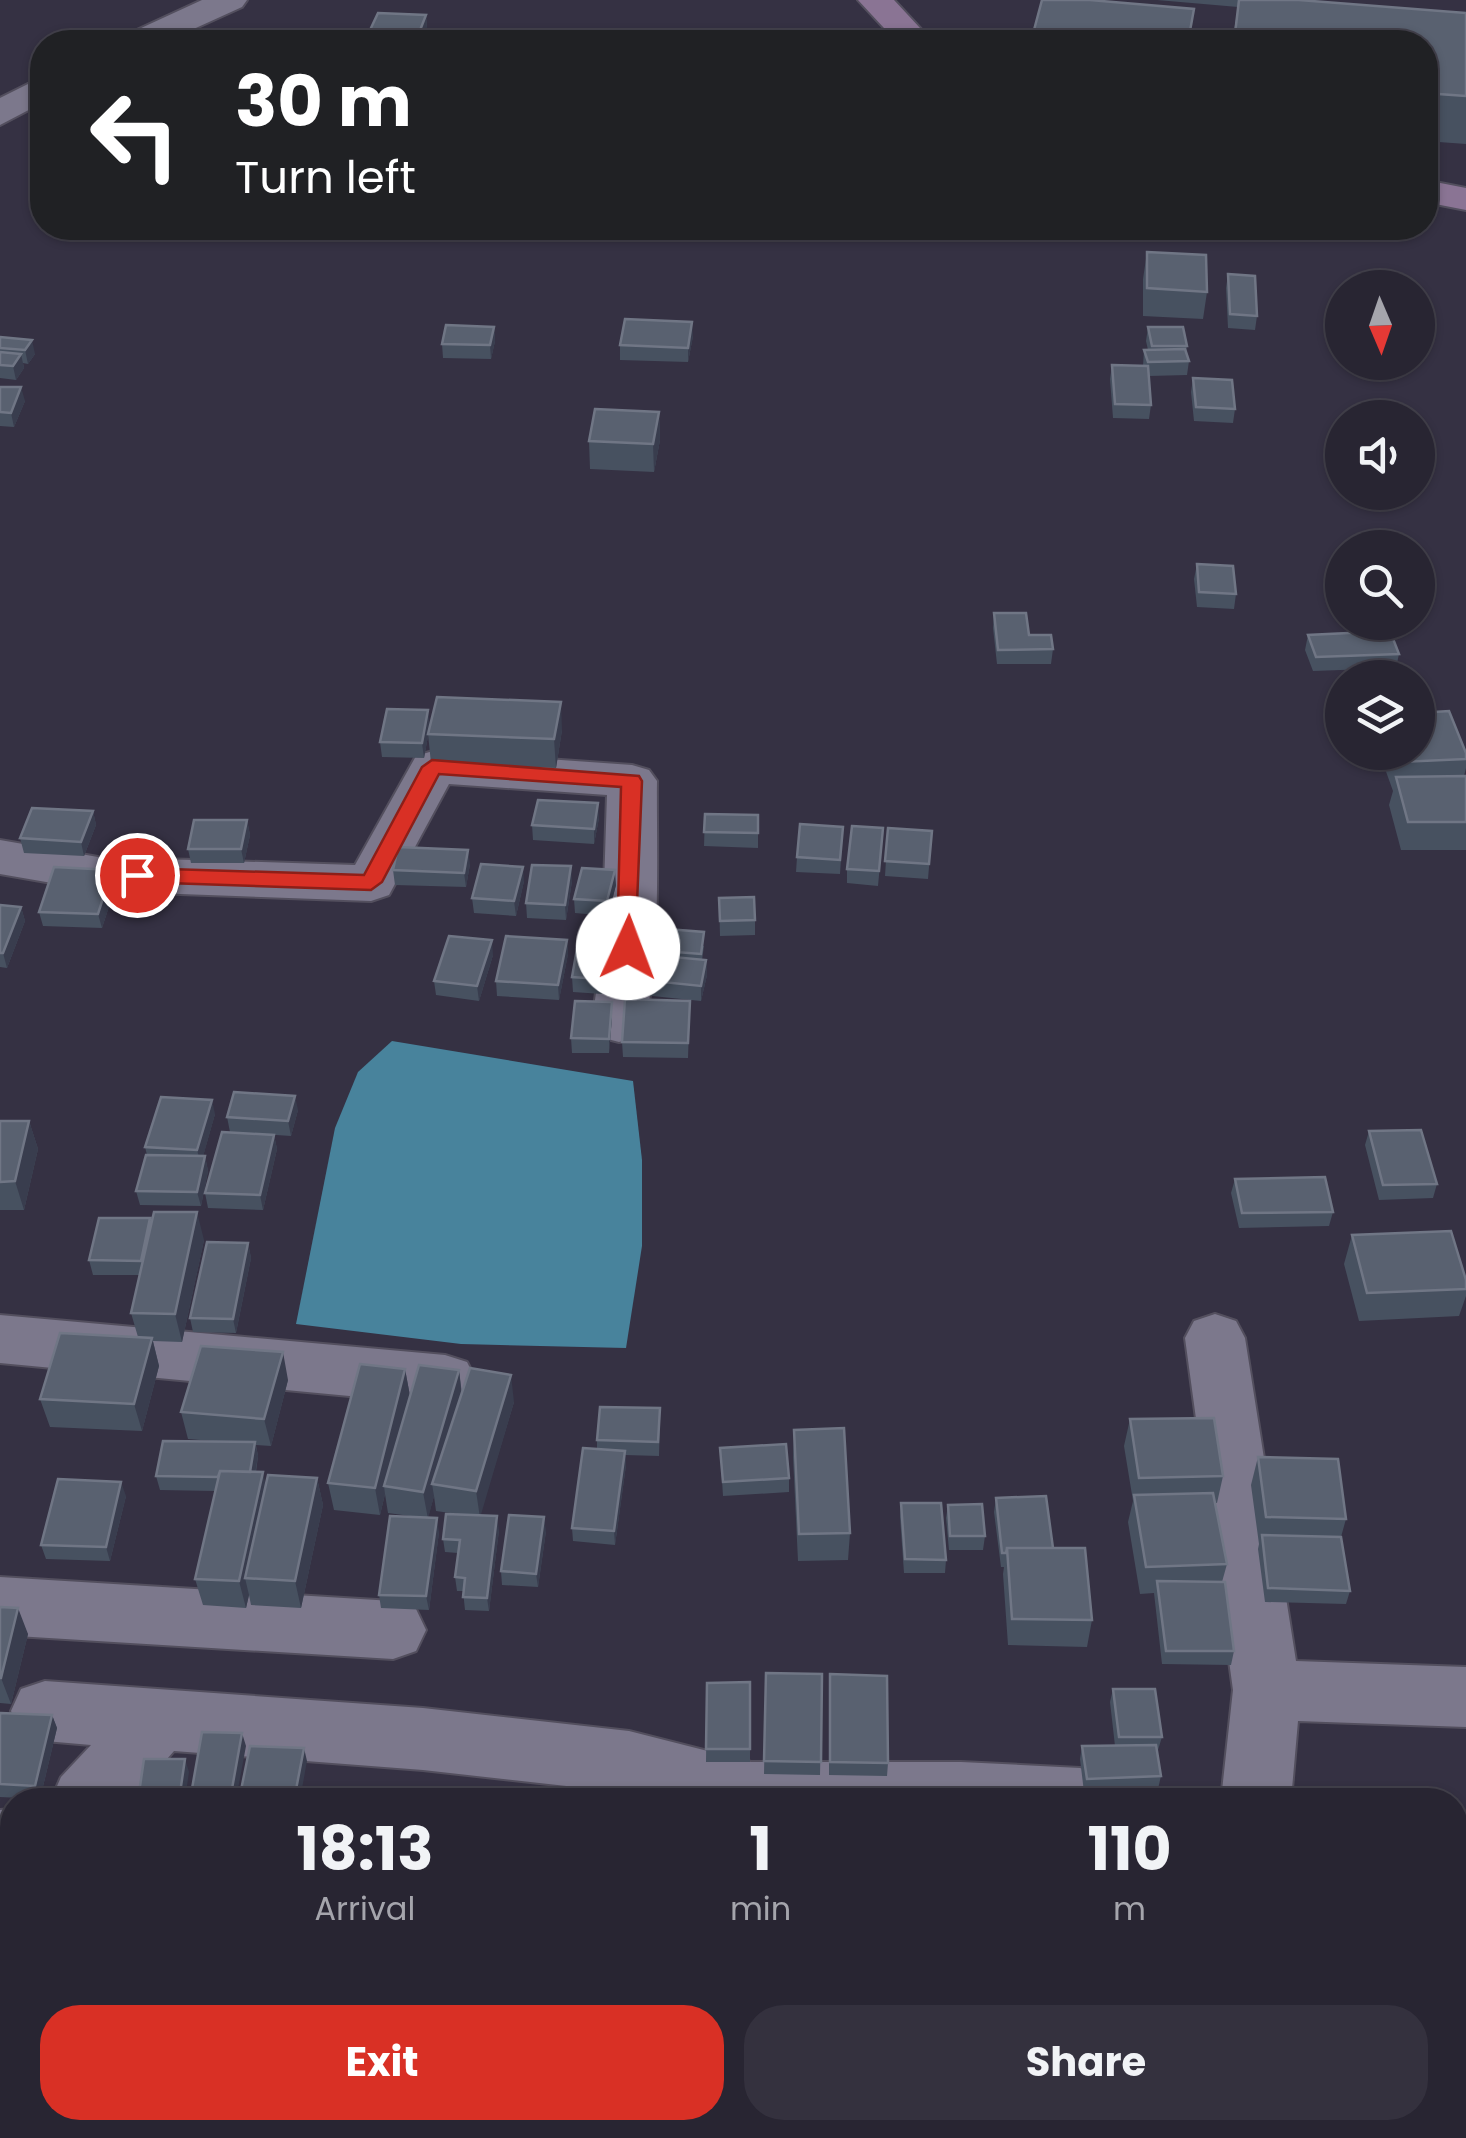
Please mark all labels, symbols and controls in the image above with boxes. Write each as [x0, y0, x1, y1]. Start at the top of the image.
text: 30 m [235, 52, 412, 151]
icon: left [70, 70, 200, 200]
text: Turn left [235, 146, 416, 209]
north arrow [1325, 270, 1435, 380]
map controls [1325, 270, 1435, 770]
button: sound [1325, 400, 1435, 510]
button: search [1325, 530, 1435, 640]
button: layers [1325, 660, 1435, 770]
pin [95, 833, 180, 918]
icon: arrive [110, 848, 165, 903]
position arrow [576, 896, 680, 1000]
text: 18:13 [296, 1807, 434, 1891]
text: 1 [749, 1807, 772, 1891]
text: 110 [1087, 1807, 1172, 1891]
text: Arrival [315, 1886, 415, 1931]
text: min [730, 1886, 791, 1931]
text: m [1113, 1886, 1146, 1931]
button: Exit [40, 2005, 724, 2120]
button: Share [744, 2005, 1428, 2120]

